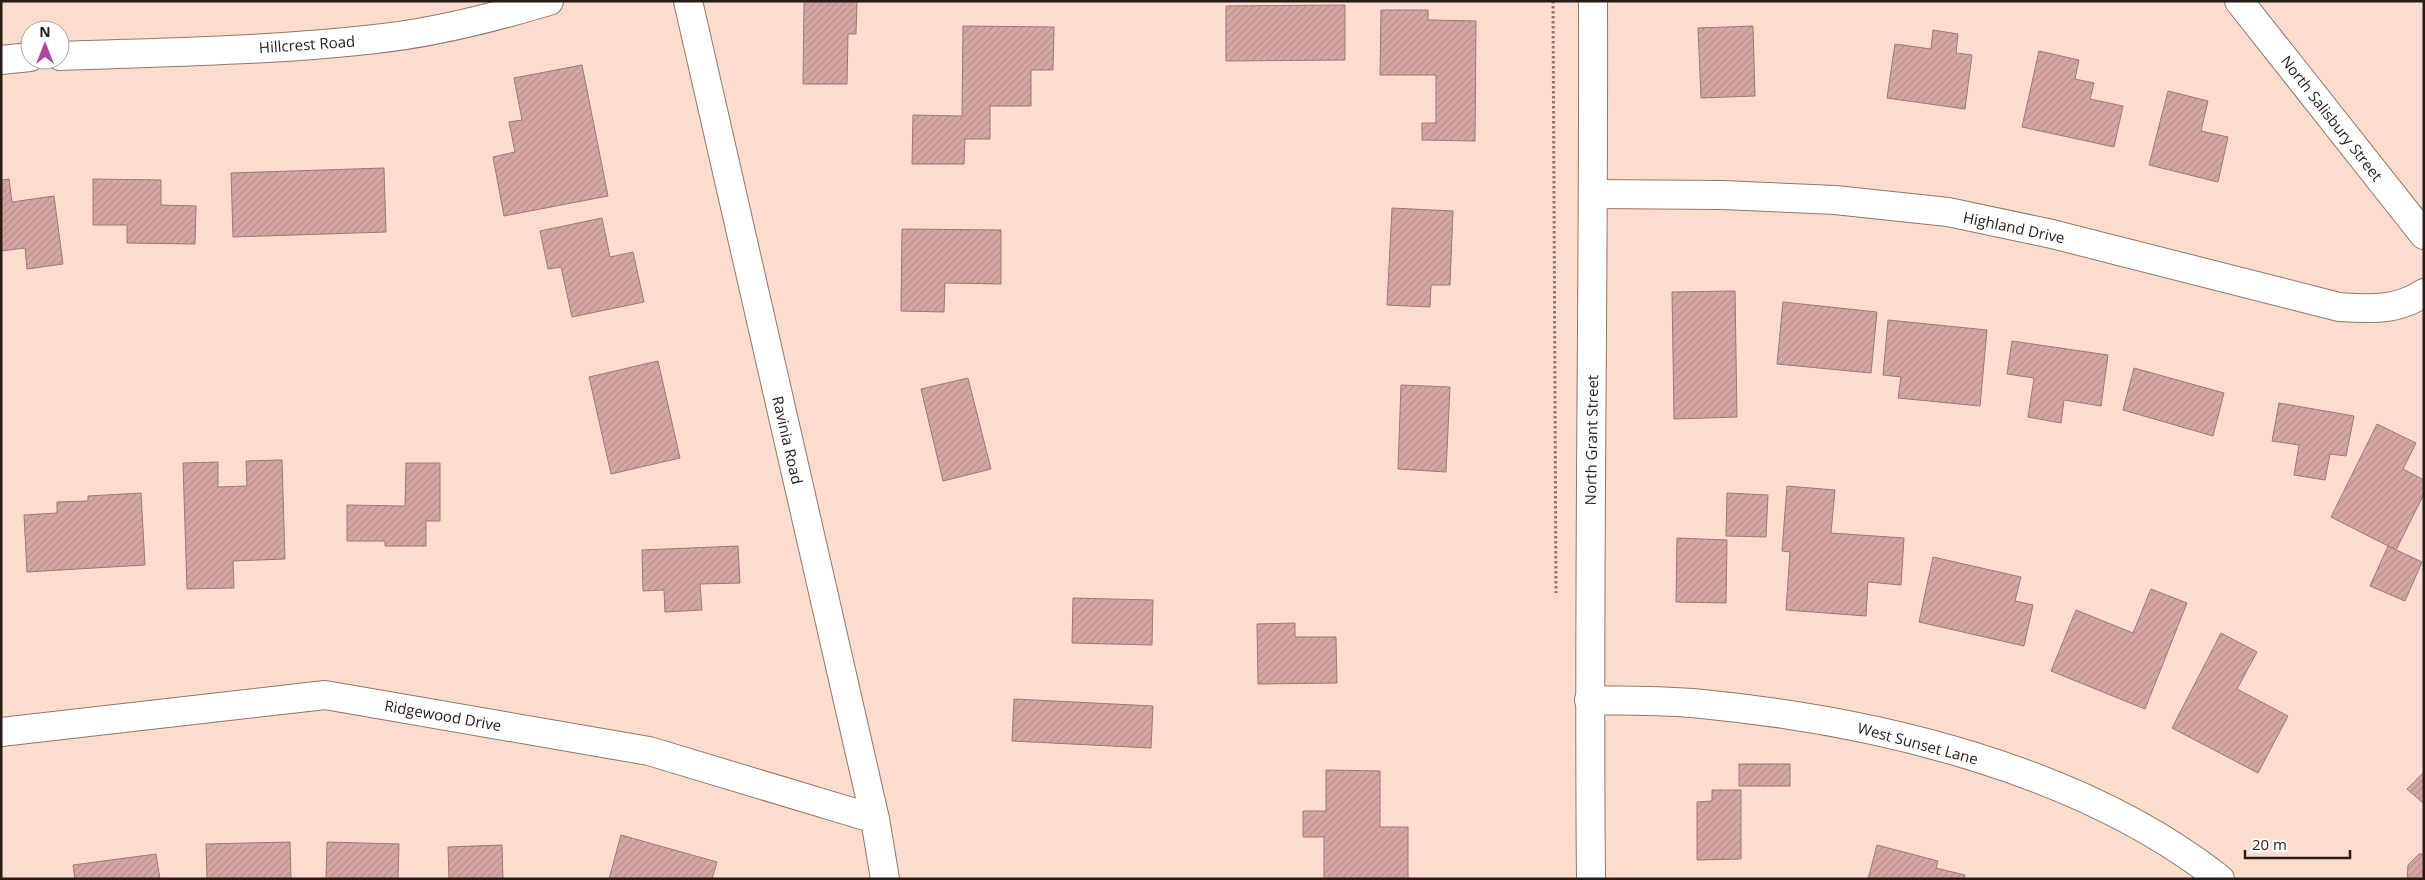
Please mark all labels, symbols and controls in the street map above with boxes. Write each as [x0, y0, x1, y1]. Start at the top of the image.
north arrow [20, 20, 70, 70]
text: N [39, 22, 51, 41]
street label: Hillcrest Road [258, 31, 356, 57]
street label: North Salisbury Street [2277, 51, 2387, 185]
street label: Highland Drive [1961, 206, 2067, 248]
street label: North Grant Street [1580, 375, 1602, 505]
street label: Ravinia Road [768, 394, 808, 486]
street label: Ridgewood Drive [383, 695, 503, 735]
street label: West Sunset Lane [1856, 717, 1980, 769]
scale bar [2245, 828, 2350, 860]
text: 20 m [2252, 834, 2287, 854]

